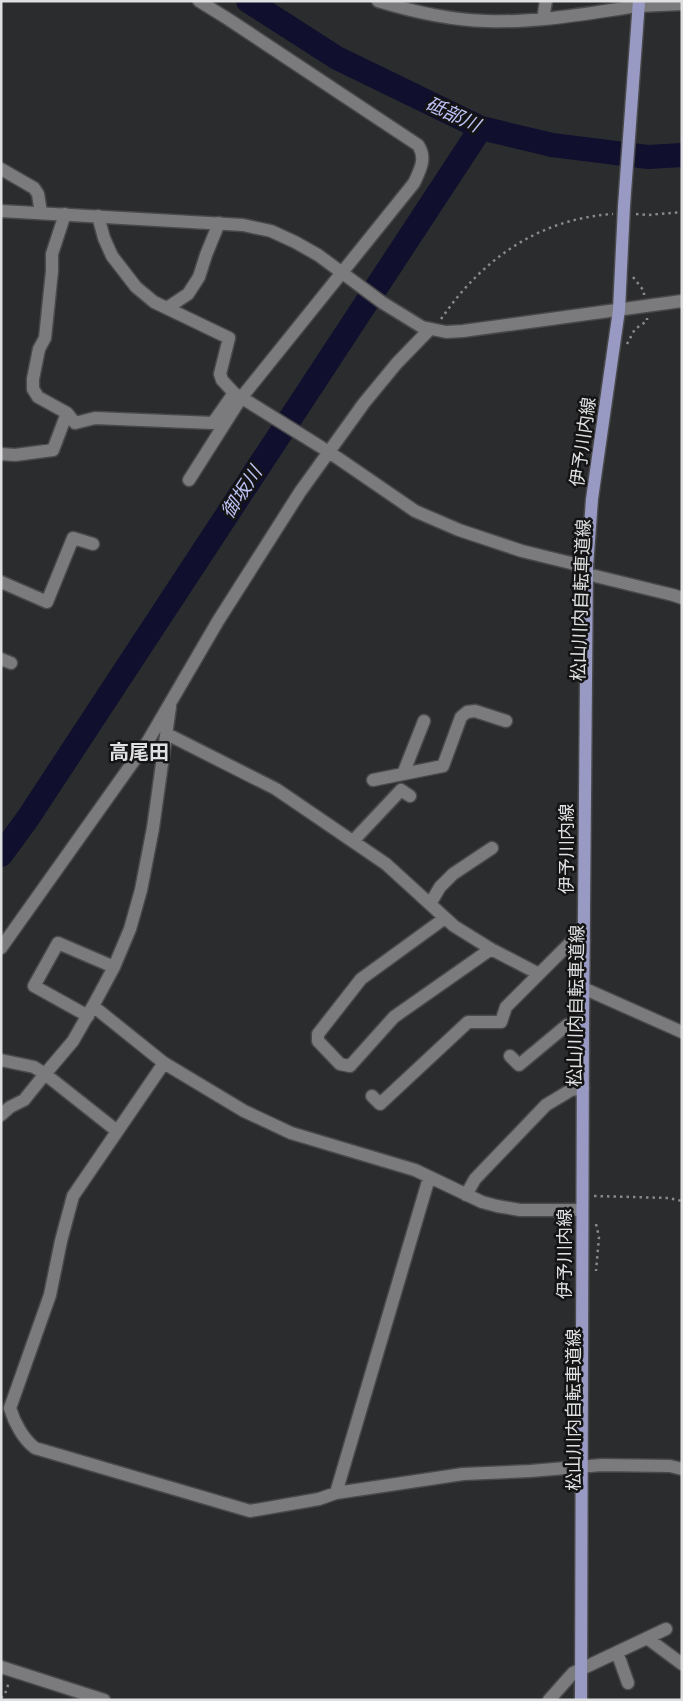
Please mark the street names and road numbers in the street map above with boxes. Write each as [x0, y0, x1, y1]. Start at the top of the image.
street label: 伊予川内線 [566, 396, 600, 488]
street label: 松山川内自転車道線 [567, 519, 595, 681]
street label: 伊予川内線 [556, 804, 578, 894]
street label: 松山川内自転車道線 [564, 925, 588, 1087]
street label: 伊予川内線 [554, 1209, 576, 1299]
street label: 松山川内自転車道線 [563, 1329, 585, 1491]

